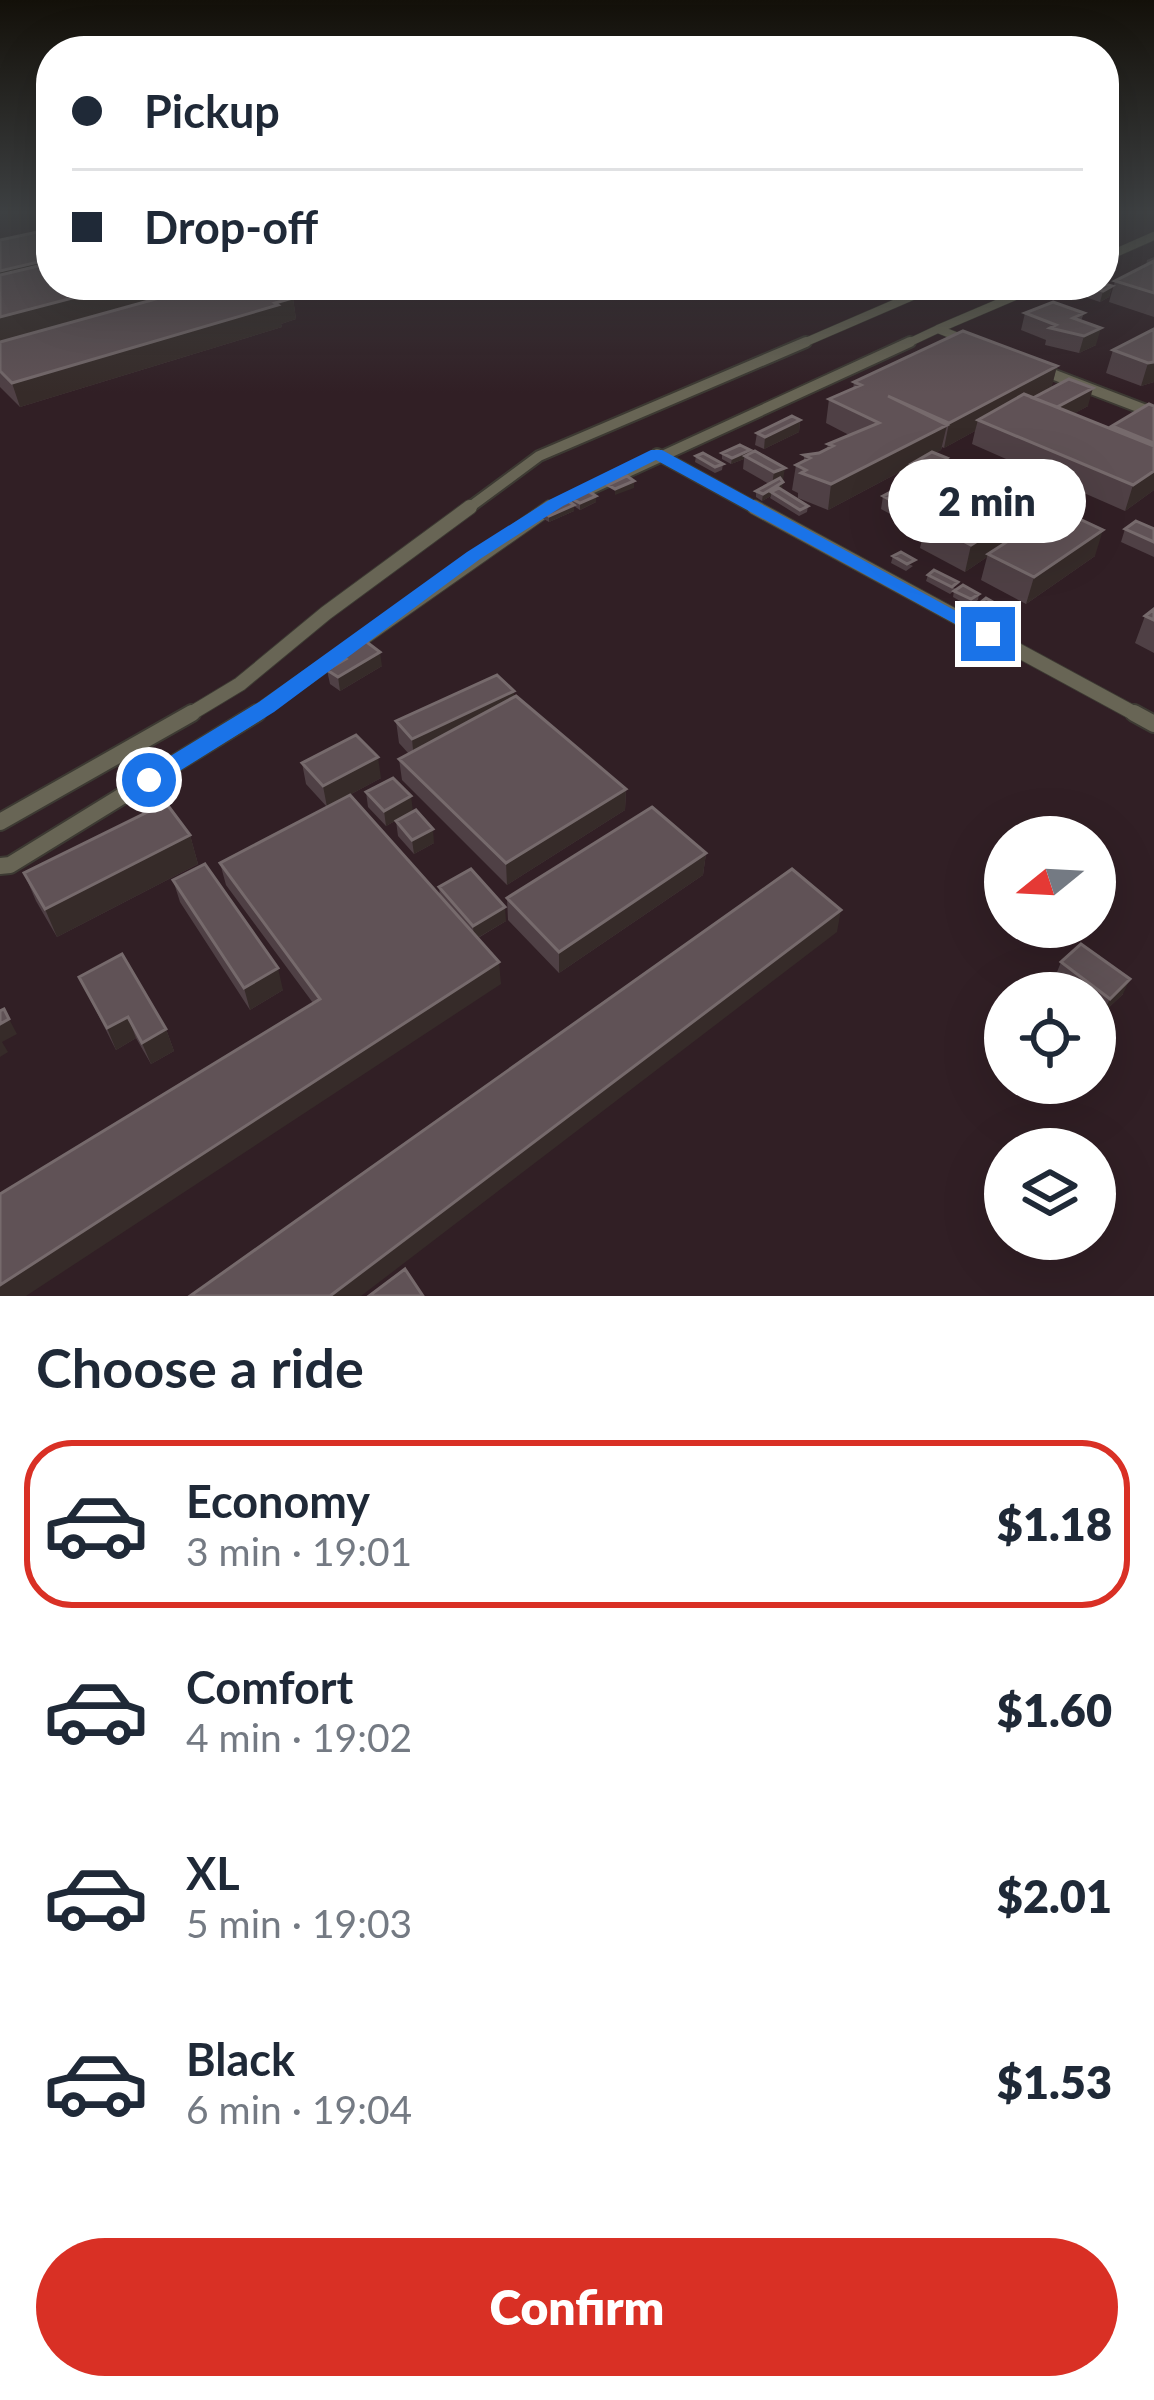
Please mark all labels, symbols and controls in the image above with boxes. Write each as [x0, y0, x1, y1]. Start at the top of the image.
text: Pickup [144, 84, 280, 138]
text: Drop-off [144, 200, 318, 254]
callout: 2 min [889, 460, 1087, 544]
text: 2 min [938, 478, 1036, 524]
route end [961, 607, 1015, 661]
route start [122, 753, 176, 807]
north arrow [984, 816, 1116, 948]
map controls [984, 816, 1116, 1260]
button: locate [984, 972, 1116, 1104]
button: layers [984, 1128, 1116, 1260]
text: Choose a ride [36, 1335, 364, 1400]
icon: car [42, 1470, 150, 1578]
text: Economy [186, 1474, 370, 1528]
text: $1.18 [997, 1497, 1112, 1551]
text: 3 min · 19:01 [186, 1528, 412, 1574]
icon: car [42, 1656, 150, 1764]
text: Comfort [186, 1660, 353, 1714]
text: $1.60 [997, 1683, 1112, 1737]
text: 4 min · 19:02 [186, 1714, 412, 1760]
icon: car [42, 1842, 150, 1950]
text: XL [186, 1846, 240, 1900]
text: $2.01 [997, 1869, 1112, 1923]
text: 5 min · 19:03 [186, 1900, 412, 1946]
icon: car [42, 2028, 150, 2136]
text: Black [186, 2032, 295, 2086]
text: $1.53 [997, 2055, 1112, 2109]
text: 6 min · 19:04 [186, 2086, 412, 2132]
button: Confirm [36, 2238, 1118, 2376]

